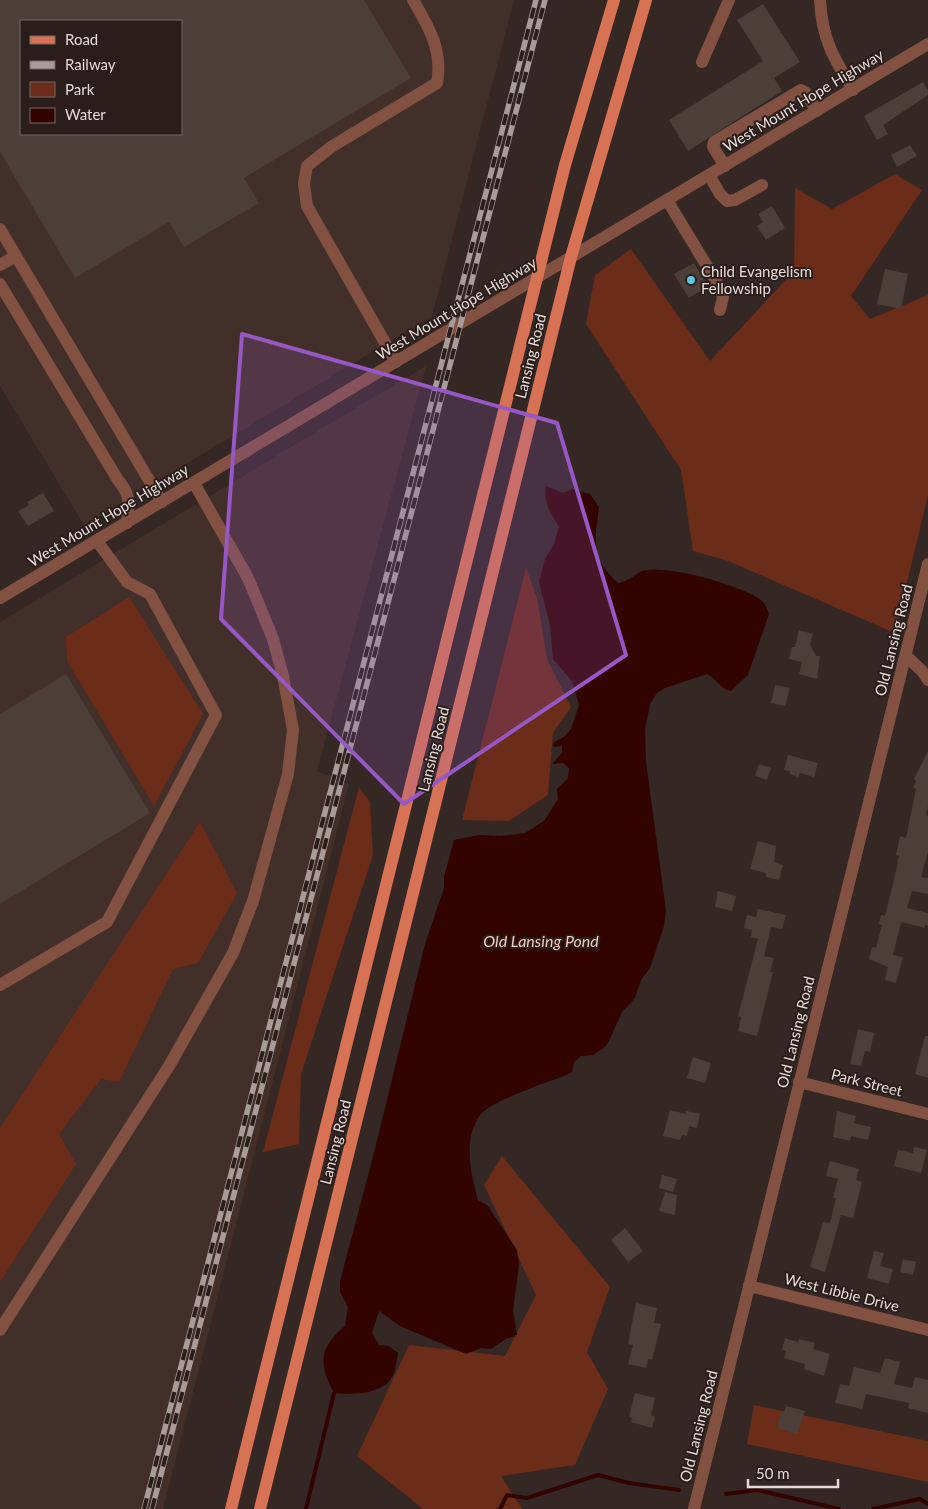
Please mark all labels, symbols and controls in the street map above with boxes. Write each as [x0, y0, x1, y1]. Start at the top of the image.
legend [20, 20, 182, 135]
text: Road [65, 30, 98, 48]
street label: West Mount Hope Highway [719, 45, 887, 155]
text: Railway [65, 55, 116, 73]
text: Park [65, 80, 95, 98]
text: Water [65, 105, 106, 123]
street label: West Mount Hope Highway [372, 253, 540, 363]
place label: Child Evangelism Fellowship [701, 262, 812, 297]
marker: Child Evangelism Fellowship [685, 274, 697, 286]
street label: Lansing Road [511, 312, 549, 400]
street label: West Mount Hope Highway [24, 460, 192, 570]
street label: Old Lansing Road [870, 582, 916, 698]
street label: Lansing Road [414, 705, 452, 793]
water label: Old Lansing Pond [483, 931, 599, 950]
street label: Old Lansing Road [772, 974, 818, 1090]
street label: Park Street [830, 1064, 905, 1100]
street label: Lansing Road [316, 1098, 354, 1186]
street label: West Libbie Drive [783, 1269, 901, 1315]
street label: Old Lansing Road [675, 1368, 721, 1484]
scale bar [748, 1456, 838, 1488]
text: 50 m [756, 1464, 790, 1482]

